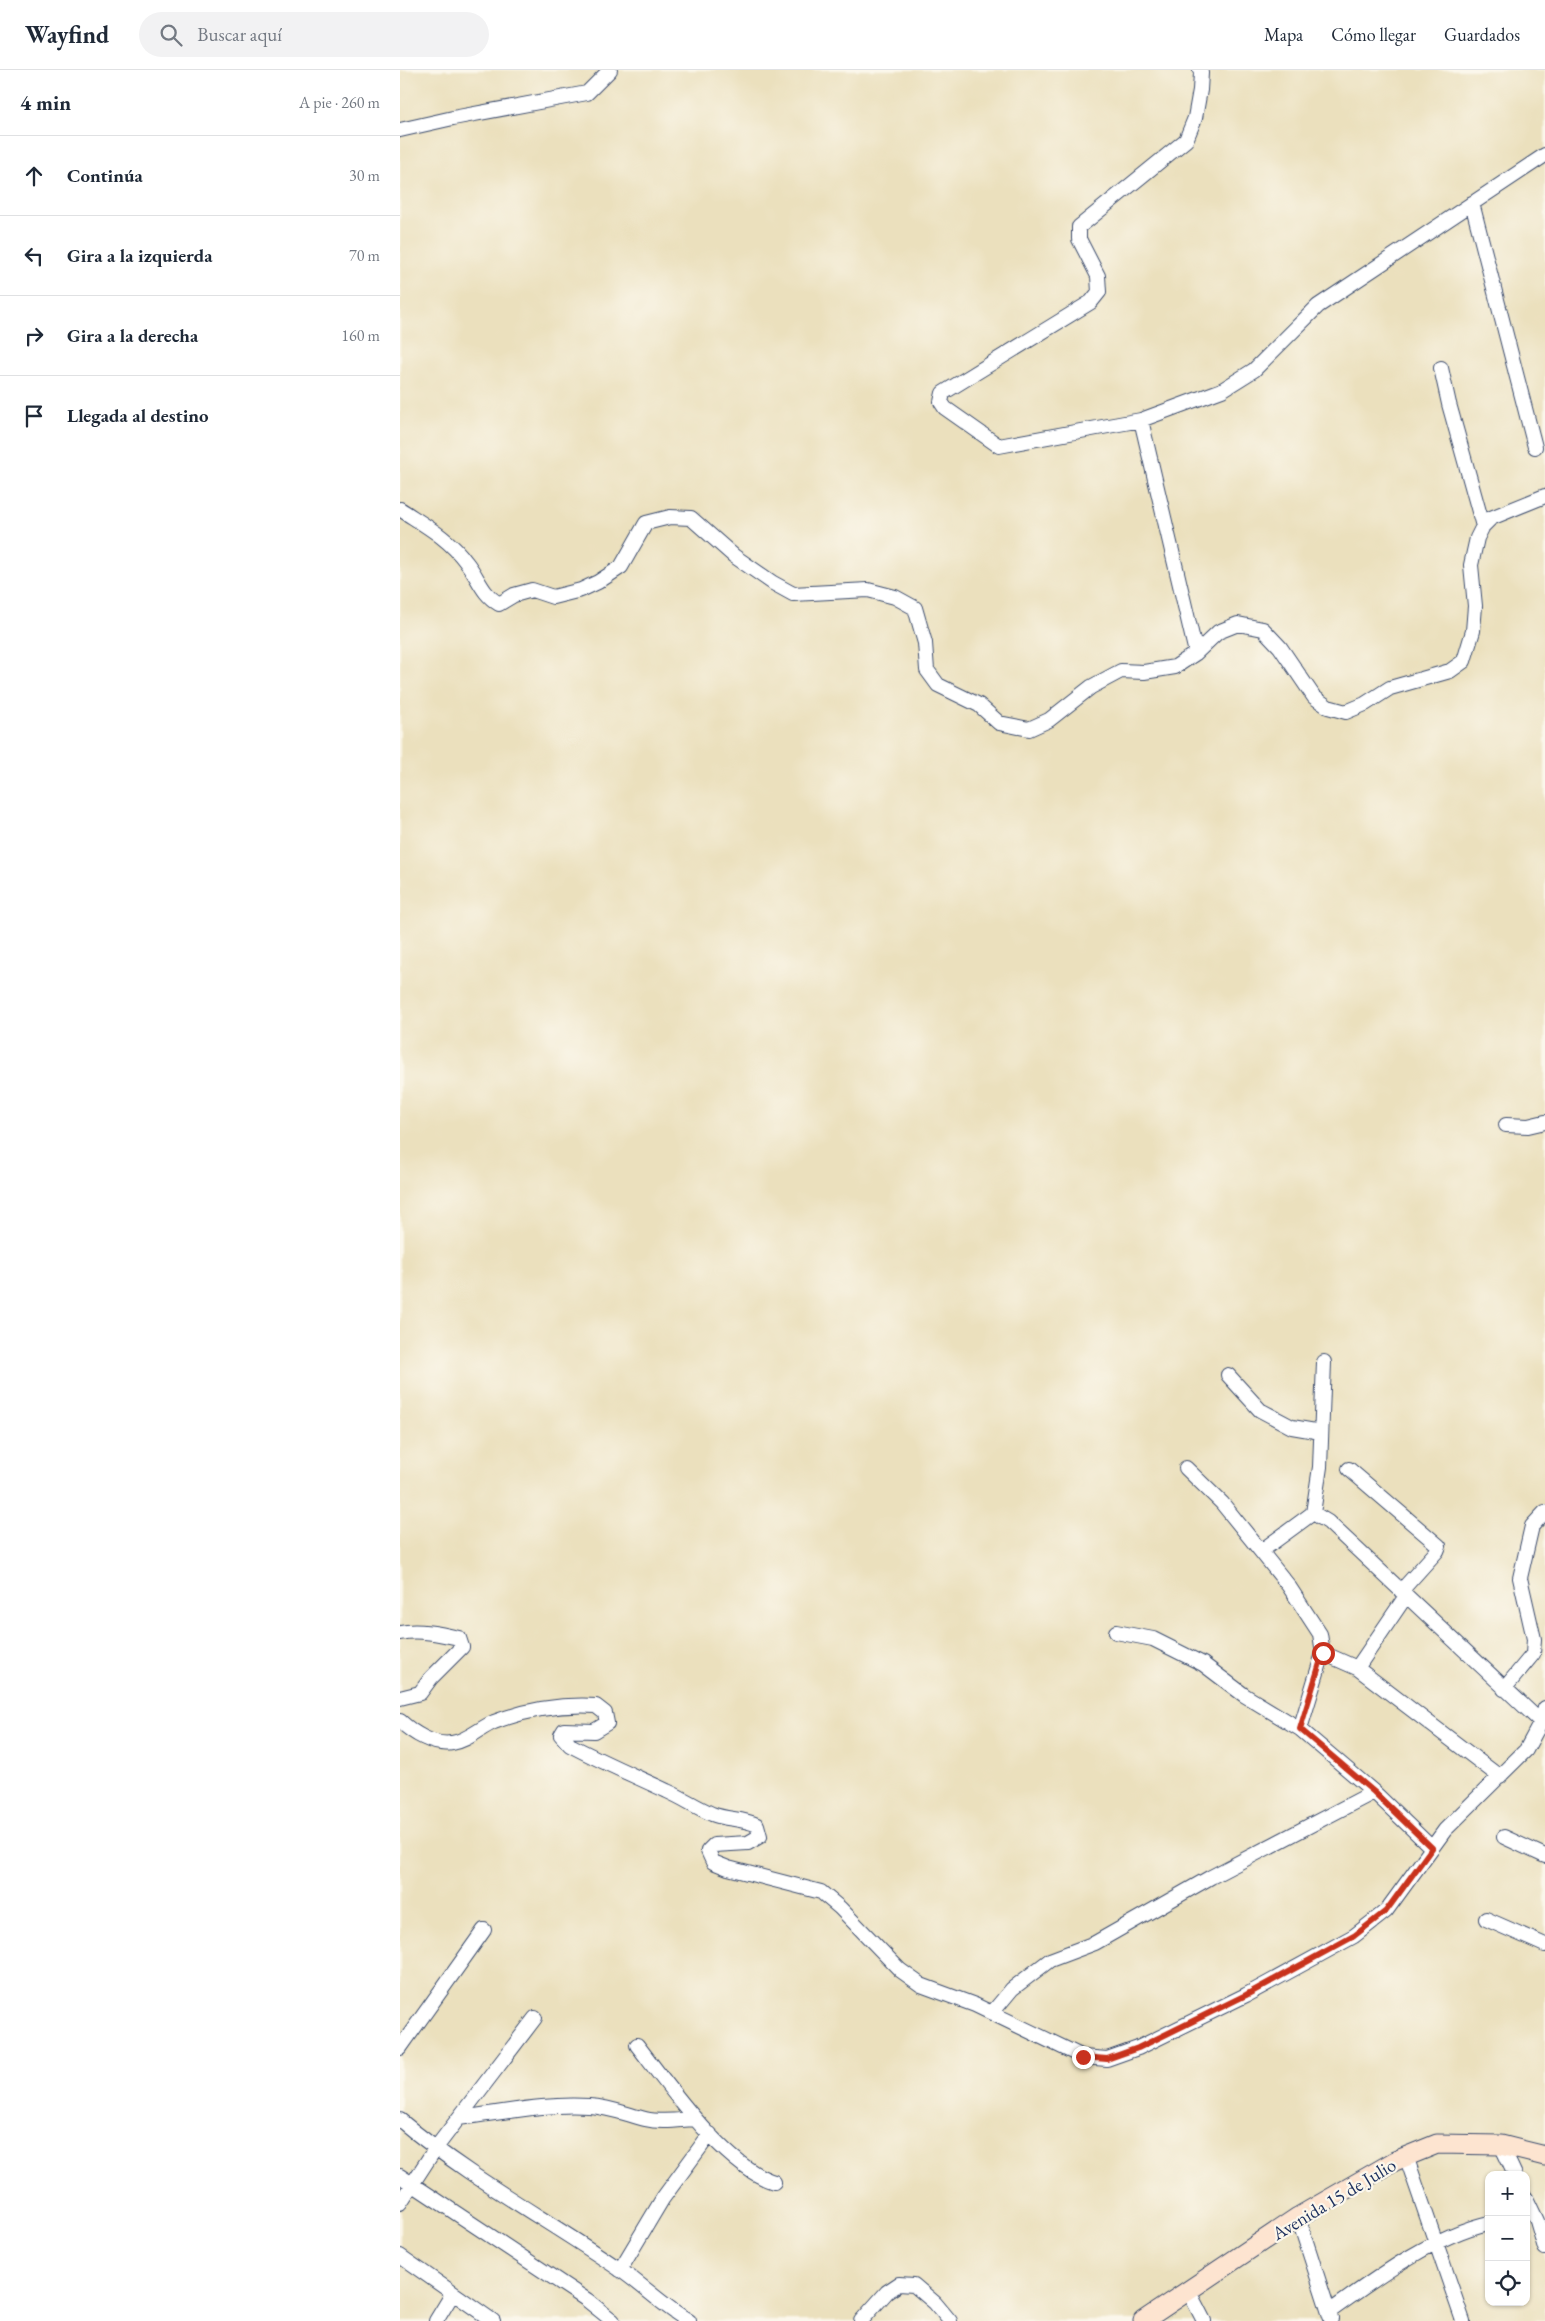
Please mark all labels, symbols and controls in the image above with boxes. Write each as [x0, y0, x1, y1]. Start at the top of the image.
search box [139, 12, 489, 57]
text: Wayfind [25, 19, 109, 50]
icon: search [157, 21, 185, 49]
text: Buscar aquí [197, 22, 282, 47]
text: Mapa [1264, 23, 1303, 46]
text: Cómo llegar [1331, 23, 1416, 46]
text: Guardados [1444, 23, 1520, 46]
text: 4 min [20, 89, 71, 116]
text: A pie · 260 m [299, 92, 380, 113]
icon: ahead [20, 162, 48, 190]
text: Continúa [67, 163, 143, 188]
text: 30 m [349, 165, 380, 186]
icon: left [20, 242, 48, 270]
text: Gira a la izquierda [67, 243, 213, 268]
text: 70 m [349, 245, 380, 266]
icon: right [20, 322, 48, 350]
text: Gira a la derecha [67, 323, 198, 348]
text: 160 m [341, 325, 380, 346]
icon: arrive [20, 402, 48, 430]
text: Llegada al destino [67, 403, 209, 428]
route start [1312, 1642, 1335, 1665]
route end [1072, 2046, 1095, 2069]
street label: Avenida 15 de Julio [1266, 2152, 1401, 2246]
map controls [1485, 2171, 1530, 2306]
button: + [1485, 2171, 1530, 2216]
button: − [1485, 2216, 1530, 2261]
button: locate [1485, 2261, 1530, 2306]

